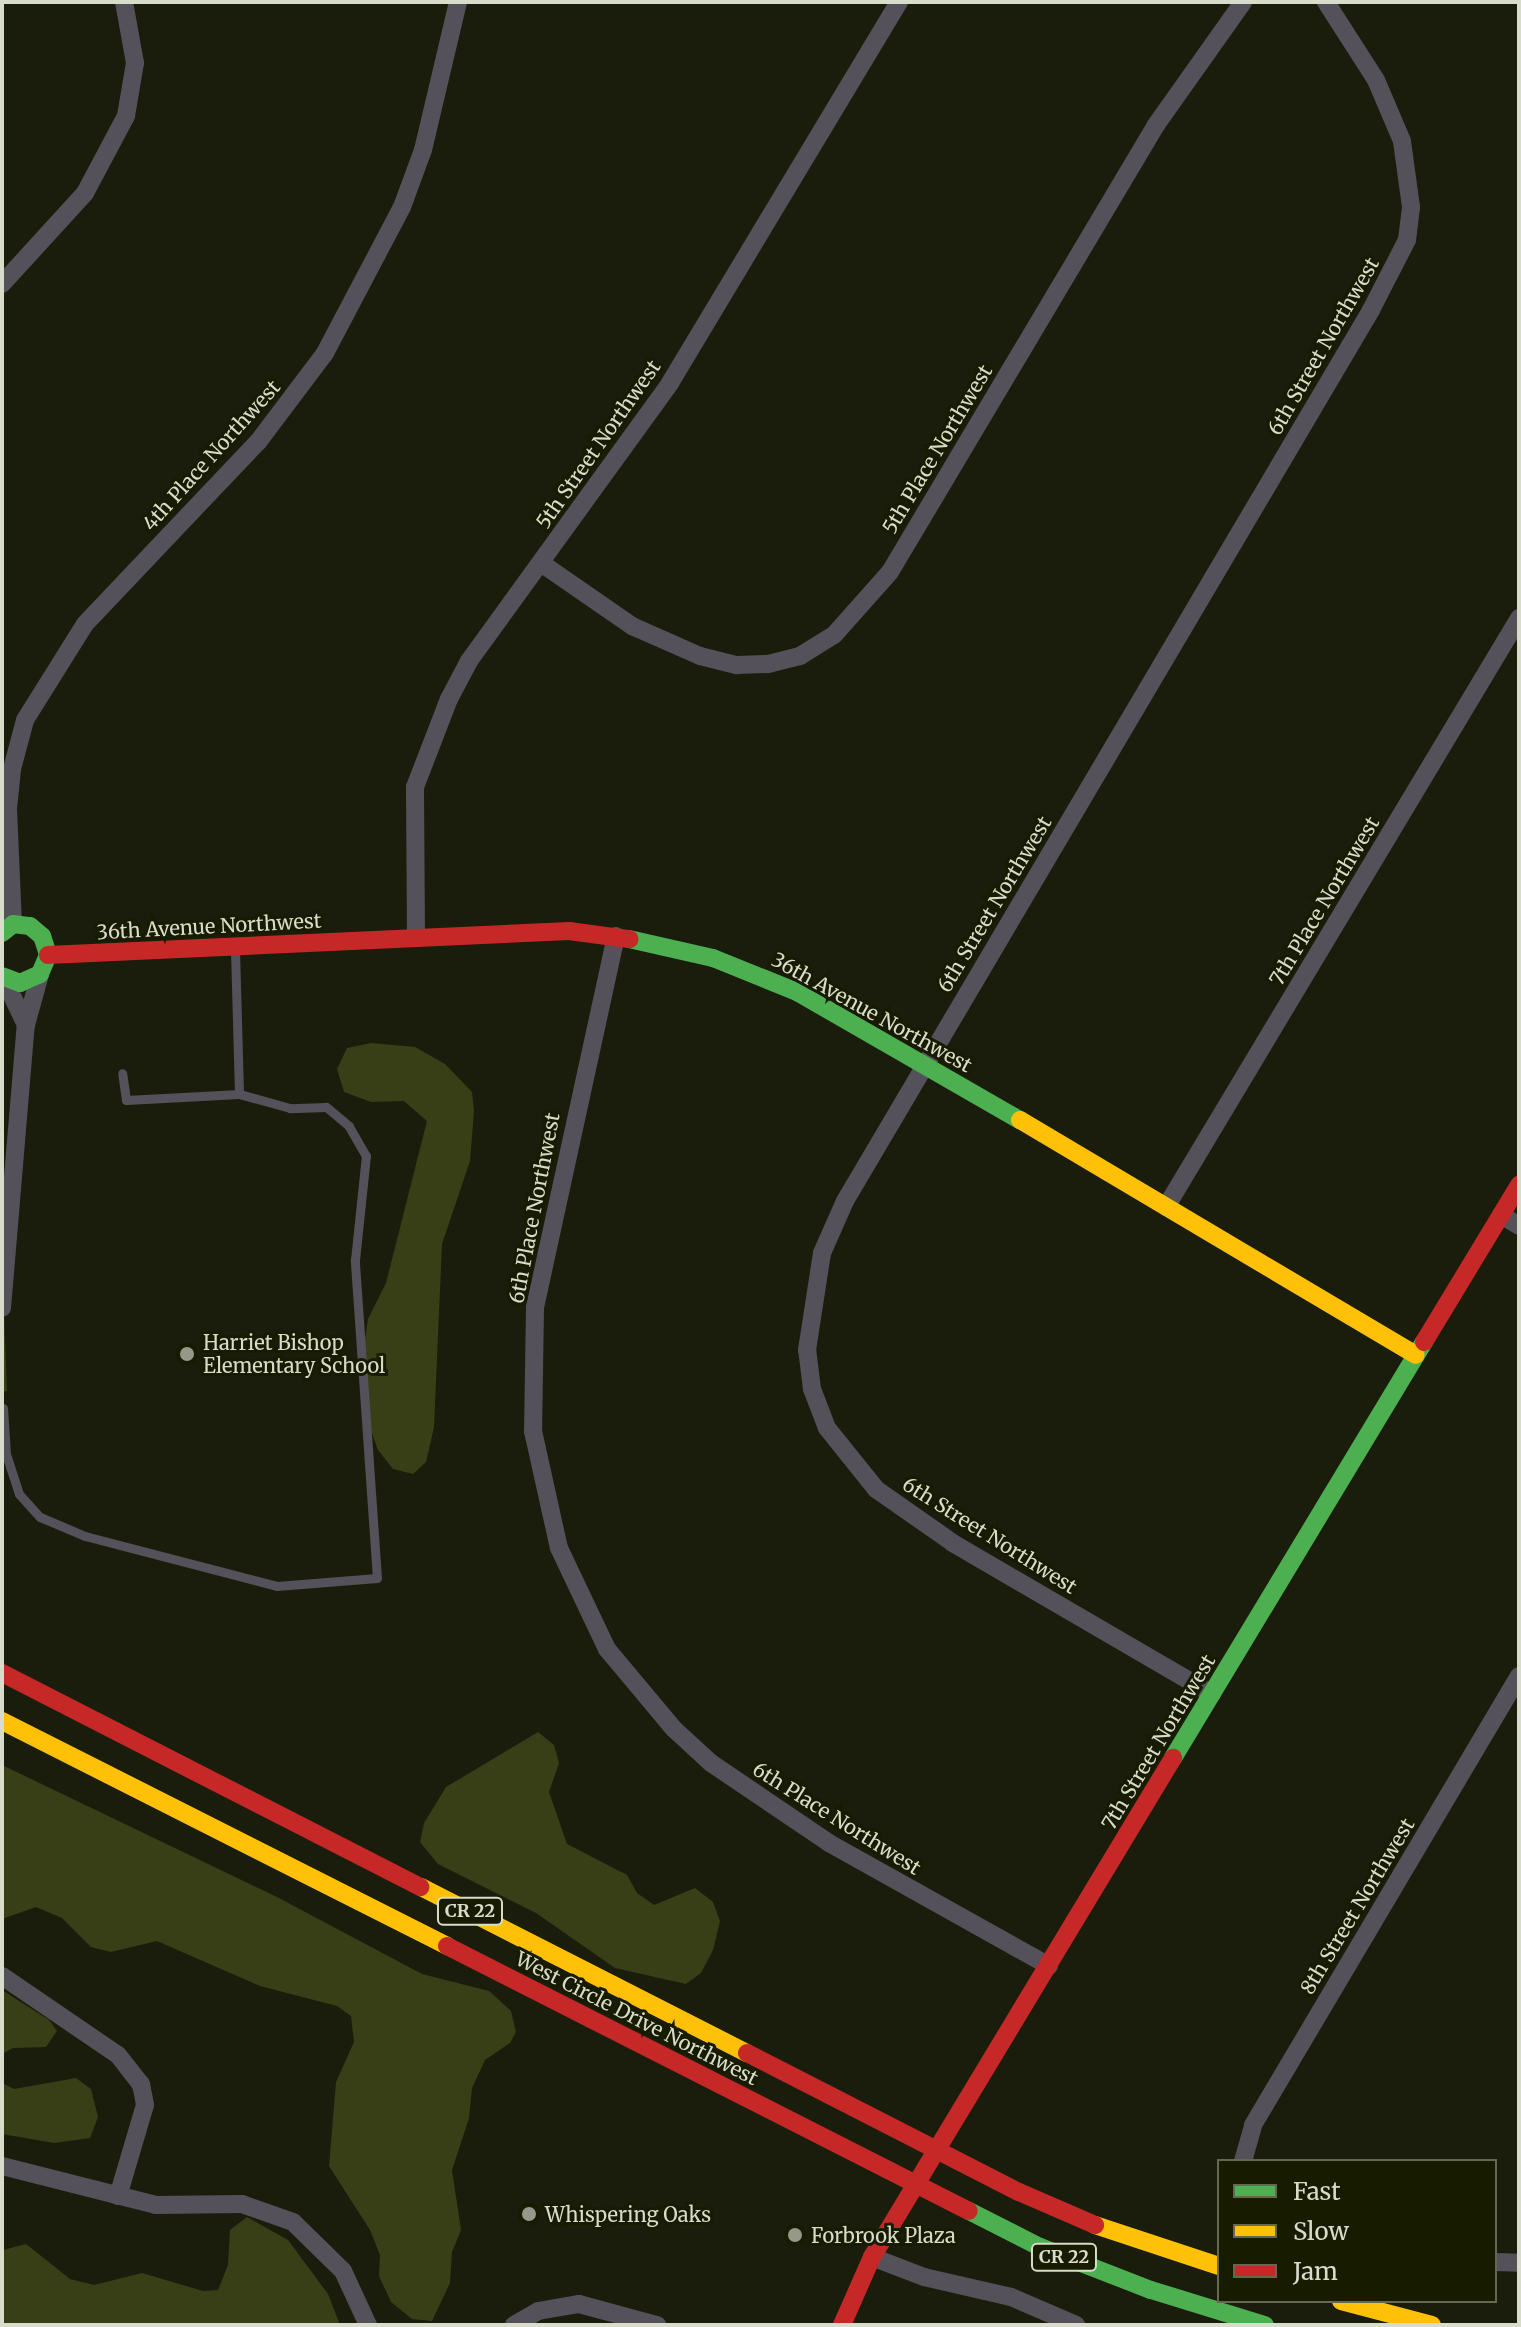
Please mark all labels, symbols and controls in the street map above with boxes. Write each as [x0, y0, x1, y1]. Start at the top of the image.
street label: 6th Street Northwest [1262, 253, 1384, 439]
street label: 5th Street Northwest [531, 355, 665, 533]
street label: 5th Place Northwest [877, 360, 997, 538]
street label: 4th Place Northwest [137, 375, 285, 535]
street label: 6th Street Northwest [932, 812, 1056, 996]
street label: 7th Place Northwest [1264, 812, 1384, 990]
street label: 36th Avenue Northwest [96, 908, 322, 944]
street label: 36th Avenue Northwest [768, 947, 976, 1077]
street label: 6th Place Northwest [504, 1111, 564, 1305]
place label: Harriet Bishop Elementary School [203, 1330, 385, 1377]
marker: Harriet Bishop Elementary School [178, 1345, 196, 1363]
street label: 6th Street Northwest [898, 1472, 1082, 1598]
street label: 7th Street Northwest [1096, 1650, 1220, 1834]
street label: 6th Place Northwest [748, 1756, 926, 1880]
street label: 8th Street Northwest [1295, 1814, 1419, 1998]
road number: CR 22 [436, 1897, 504, 1925]
street label: West Circle Drive Northwest [512, 1946, 762, 2090]
legend [1217, 2159, 1497, 2303]
text: Fast [1293, 2176, 1341, 2207]
place label: Whispering Oaks [545, 2202, 711, 2226]
marker: Whispering Oaks [520, 2205, 538, 2223]
text: Slow [1293, 2216, 1349, 2247]
place label: Forbrook Plaza [811, 2223, 956, 2247]
marker: Forbrook Plaza [786, 2226, 804, 2244]
road number: CR 22 [1030, 2243, 1098, 2271]
text: Jam [1293, 2256, 1338, 2287]

